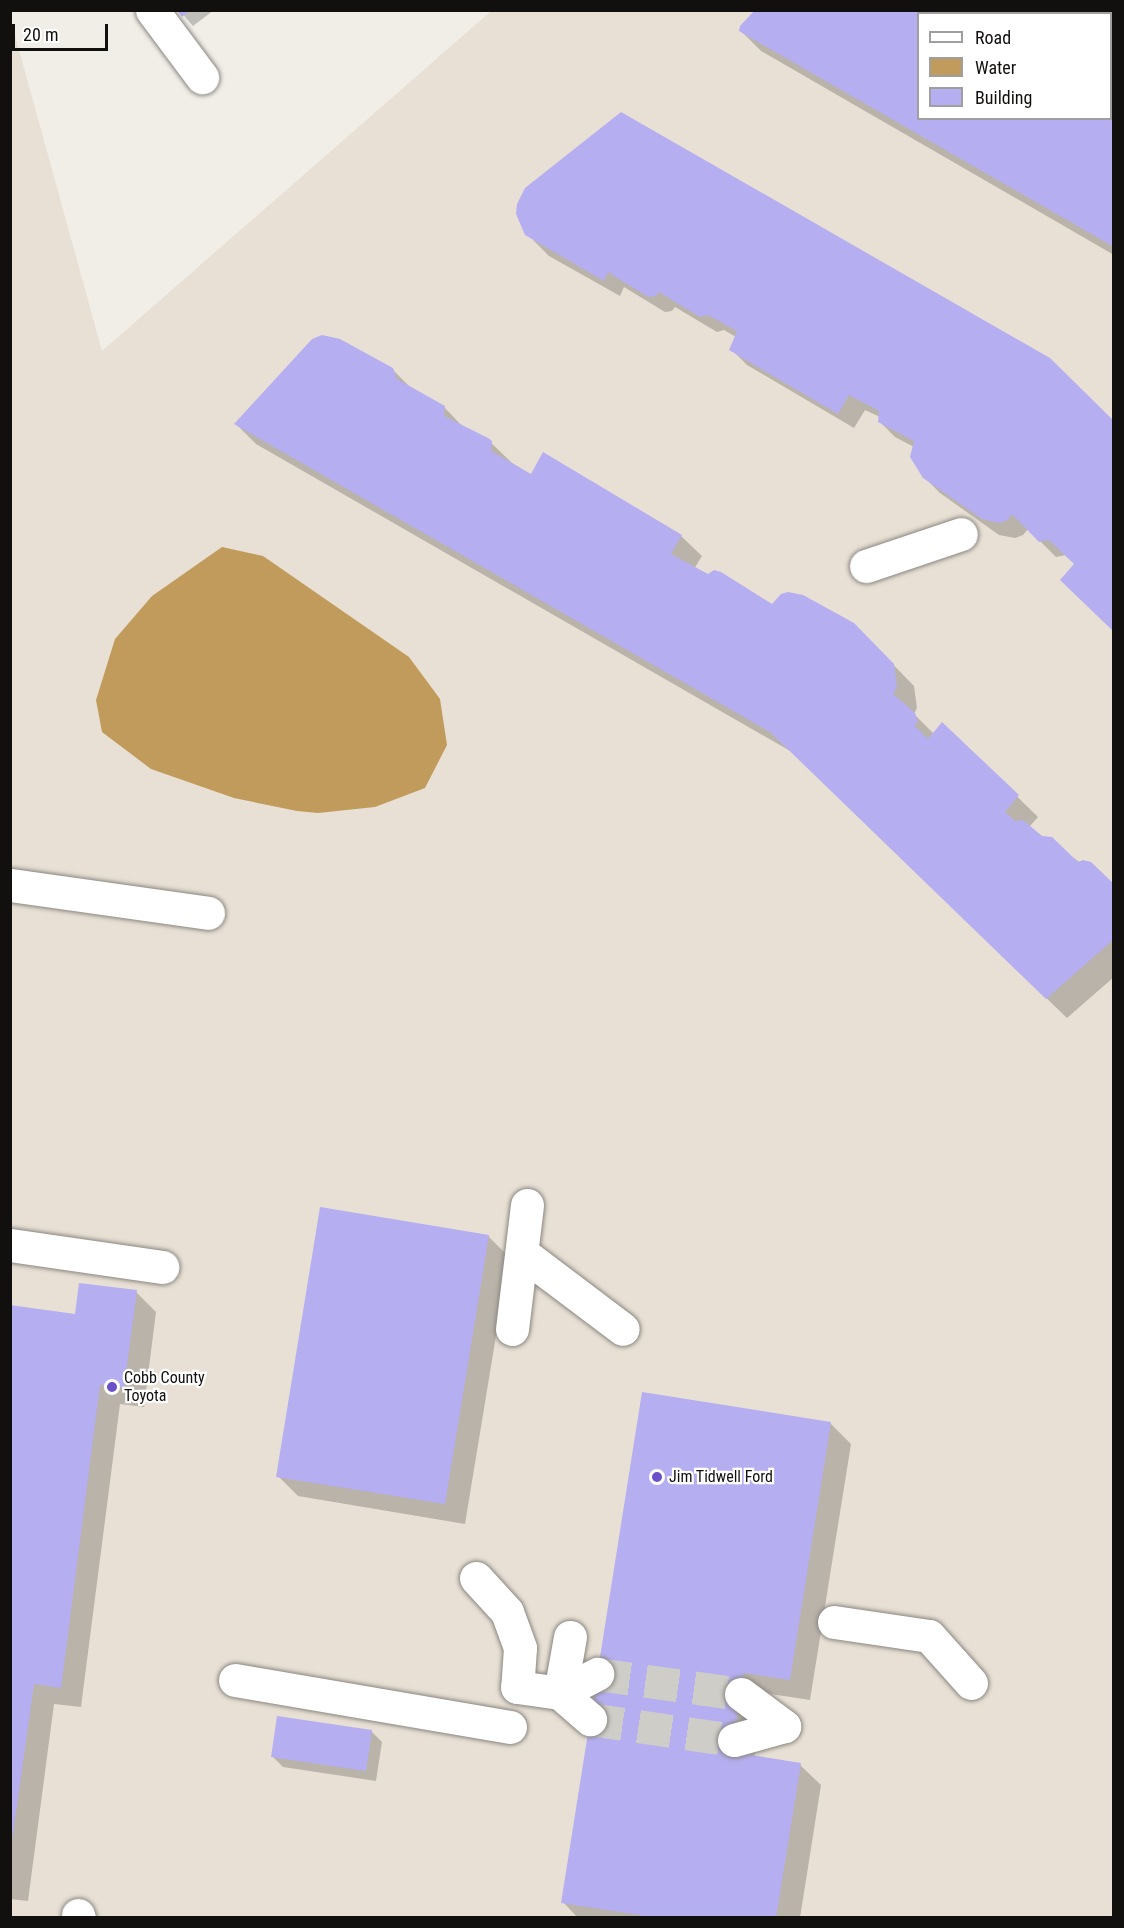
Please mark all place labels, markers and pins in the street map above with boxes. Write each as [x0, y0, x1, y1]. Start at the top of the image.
place label: Cobb County Toyota [124, 1368, 205, 1406]
marker: Cobb County Toyota [105, 1380, 119, 1394]
place label: Jim Tidwell Ford [669, 1467, 773, 1487]
marker: Jim Tidwell Ford [650, 1470, 664, 1484]

